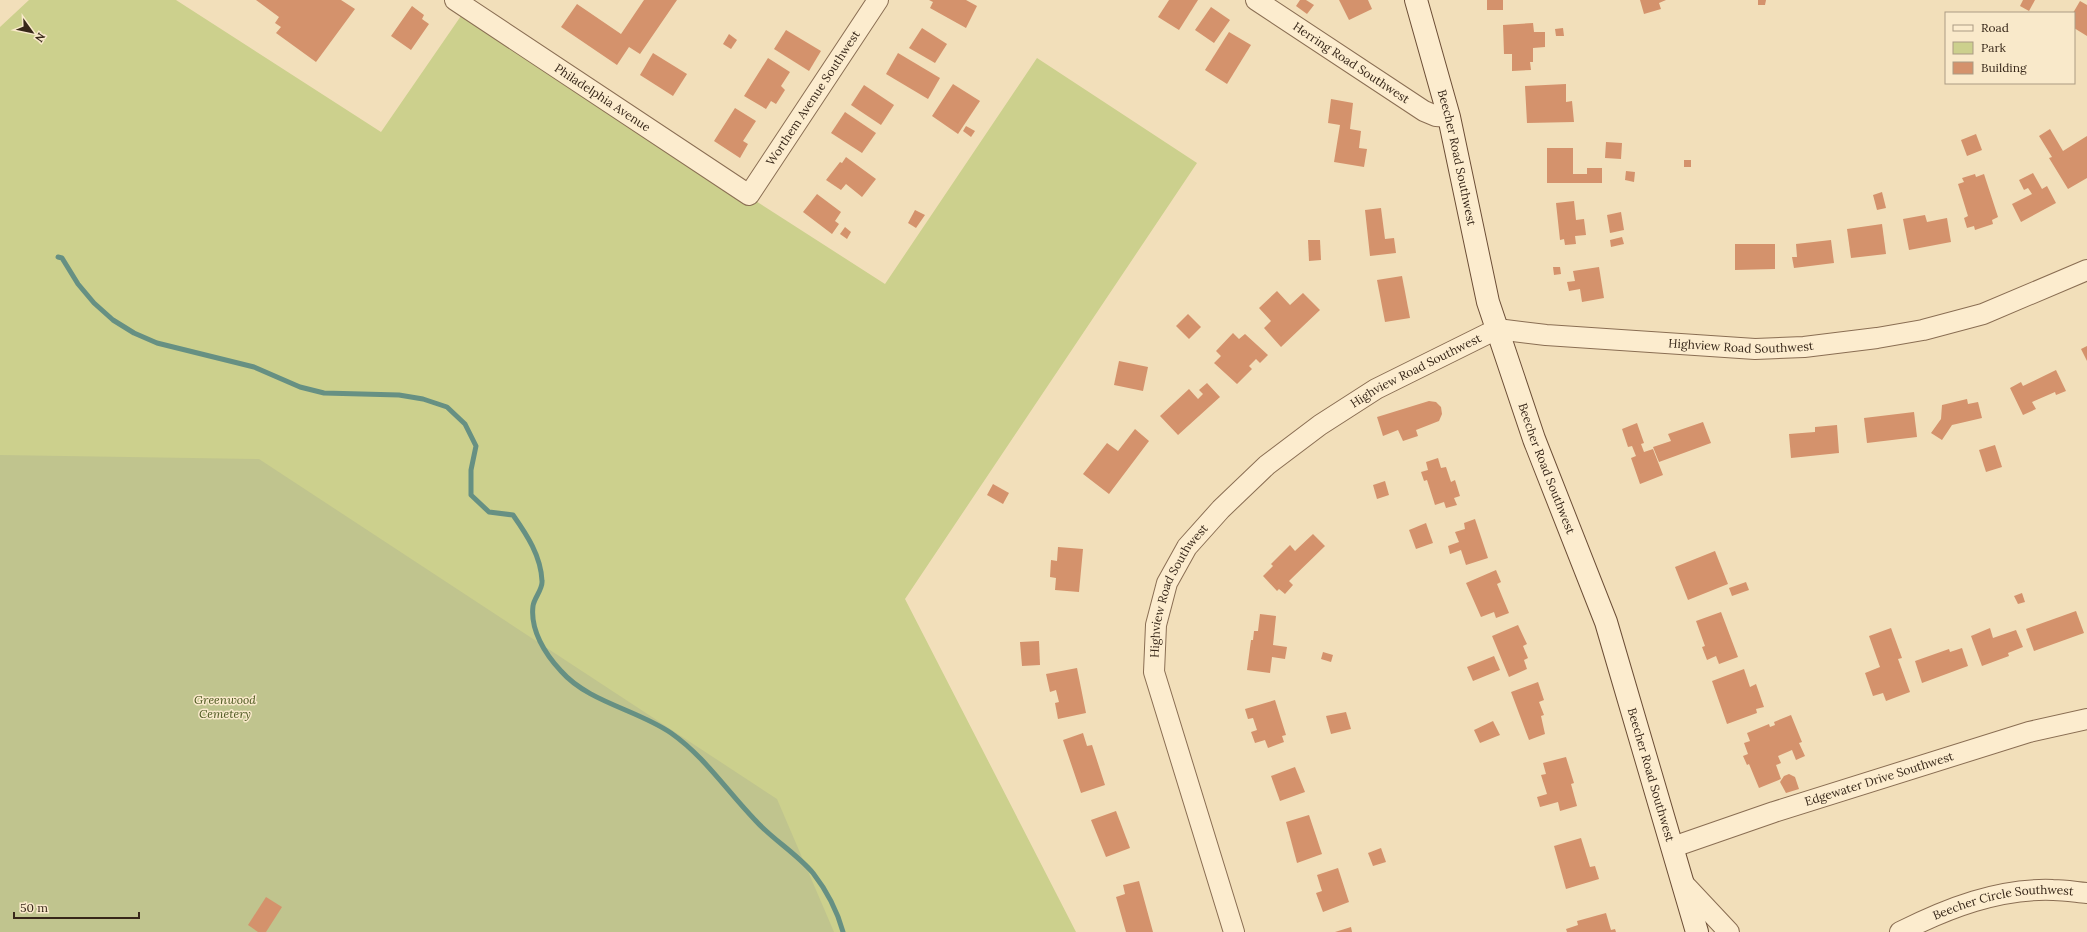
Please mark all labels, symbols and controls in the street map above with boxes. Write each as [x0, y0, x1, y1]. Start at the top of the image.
north arrow [12, 12, 52, 52]
legend [1945, 12, 2075, 84]
street label: Herring Road Southwest [1290, 19, 1413, 107]
text: Road [1981, 20, 2009, 35]
street label: Worthem Avenue Southwest [763, 27, 863, 168]
text: N [32, 30, 49, 45]
text: Park [1981, 40, 2007, 55]
street label: Philadelphia Avenue [552, 60, 654, 135]
text: Building [1981, 60, 2027, 75]
street label: Beecher Road Southwest [1435, 88, 1480, 227]
street label: Highview Road Southwest [1347, 330, 1484, 411]
street label: Highview Road Southwest [1668, 335, 1815, 356]
street label: Beecher Road Southwest [1515, 401, 1579, 536]
street label: Highview Road Southwest [1147, 520, 1211, 658]
park label: Greenwood Cemetery [194, 692, 256, 721]
street label: Beecher Road Southwest [1625, 706, 1678, 844]
street label: Edgewater Drive Southwest [1803, 748, 1955, 809]
street label: Beecher Circle Southwest [1930, 882, 2075, 923]
scale bar [14, 894, 139, 920]
text: 50 m [20, 900, 48, 915]

